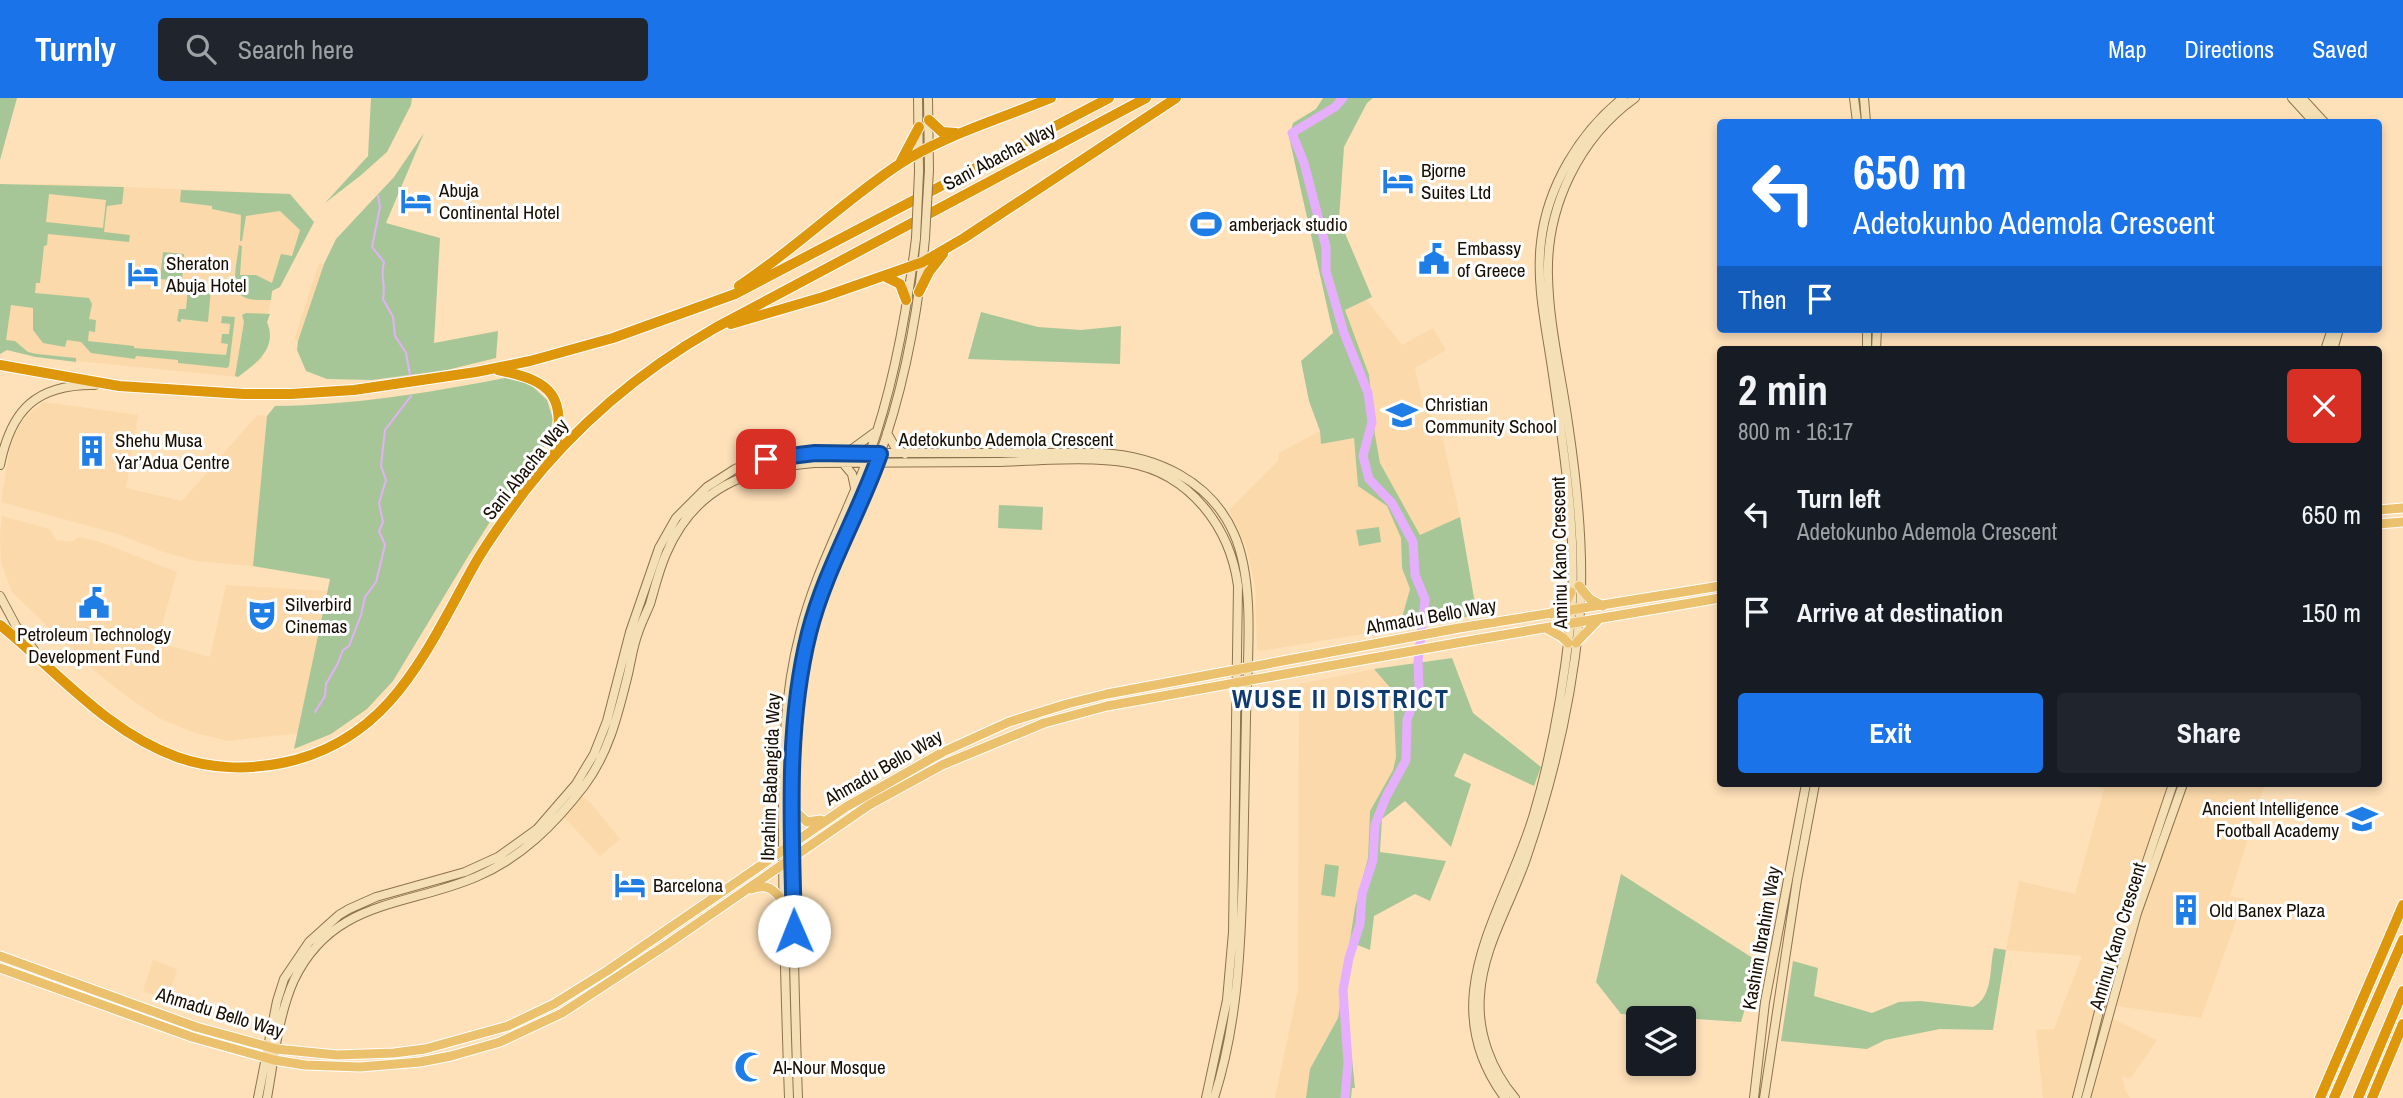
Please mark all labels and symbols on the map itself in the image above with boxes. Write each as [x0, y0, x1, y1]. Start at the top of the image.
street label: Sani Abacha Way [938, 115, 1060, 196]
place label: Bjorne Suites Ltd [1421, 157, 1491, 205]
hotel icon: Bjorne Suites Ltd [1381, 164, 1415, 198]
place label: Abuja Continental Hotel [438, 177, 559, 225]
hotel icon: Abuja Continental Hotel [399, 184, 433, 218]
sports icon: amberjack studio [1189, 207, 1223, 241]
place label: amberjack studio [1229, 211, 1348, 237]
place label: Embassy of Greece [1457, 235, 1525, 283]
public building icon: Embassy of Greece [1417, 242, 1451, 276]
place label: Sheraton Abuja Hotel [165, 250, 247, 298]
hotel icon: Sheraton Abuja Hotel [126, 257, 160, 291]
place label: Christian Community School [1425, 391, 1557, 439]
school or university icon: Christian Community School [1385, 398, 1419, 432]
street label: Sani Abacha Way [476, 413, 574, 525]
street label: Adetokunbo Ademola Crescent [898, 426, 1114, 452]
place label: Shehu Musa Yar’Adua Centre [115, 427, 230, 475]
pin [736, 429, 796, 489]
building icon: Shehu Musa Yar’Adua Centre [75, 434, 109, 468]
street label: Aminu Kano Crescent [1545, 476, 1573, 630]
public building icon: Petroleum Technology Development Fund [77, 586, 111, 620]
place label: Silverbird Cinemas [285, 591, 352, 639]
street label: Ahmadu Bello Way [1363, 592, 1498, 640]
theatre icon: Silverbird Cinemas [245, 598, 279, 632]
place label: Petroleum Technology Development Fund [17, 621, 171, 669]
district label: WUSE II DISTRICT [1232, 681, 1450, 716]
street label: Ibrahim Babangida Way [754, 693, 786, 861]
street label: Ahmadu Bello Way [819, 723, 947, 812]
place label: Ancient Intelligence Football Academy [2201, 795, 2339, 843]
school or university icon: Ancient Intelligence Football Academy [2345, 802, 2379, 836]
street label: Aminu Kano Crescent [2082, 859, 2152, 1014]
street label: Kashim Ibrahim Way [1736, 864, 1786, 1012]
hotel icon: Barcelona [613, 868, 647, 902]
place label: Barcelona [653, 872, 723, 898]
building icon: Old Banex Plaza [2169, 893, 2203, 927]
position arrow [757, 894, 831, 968]
place label: Old Banex Plaza [2209, 897, 2325, 923]
street label: Ahmadu Bello Way [152, 980, 287, 1044]
mosque icon: Al-Nour Mosque [733, 1050, 767, 1084]
place label: Al-Nour Mosque [772, 1054, 886, 1080]

